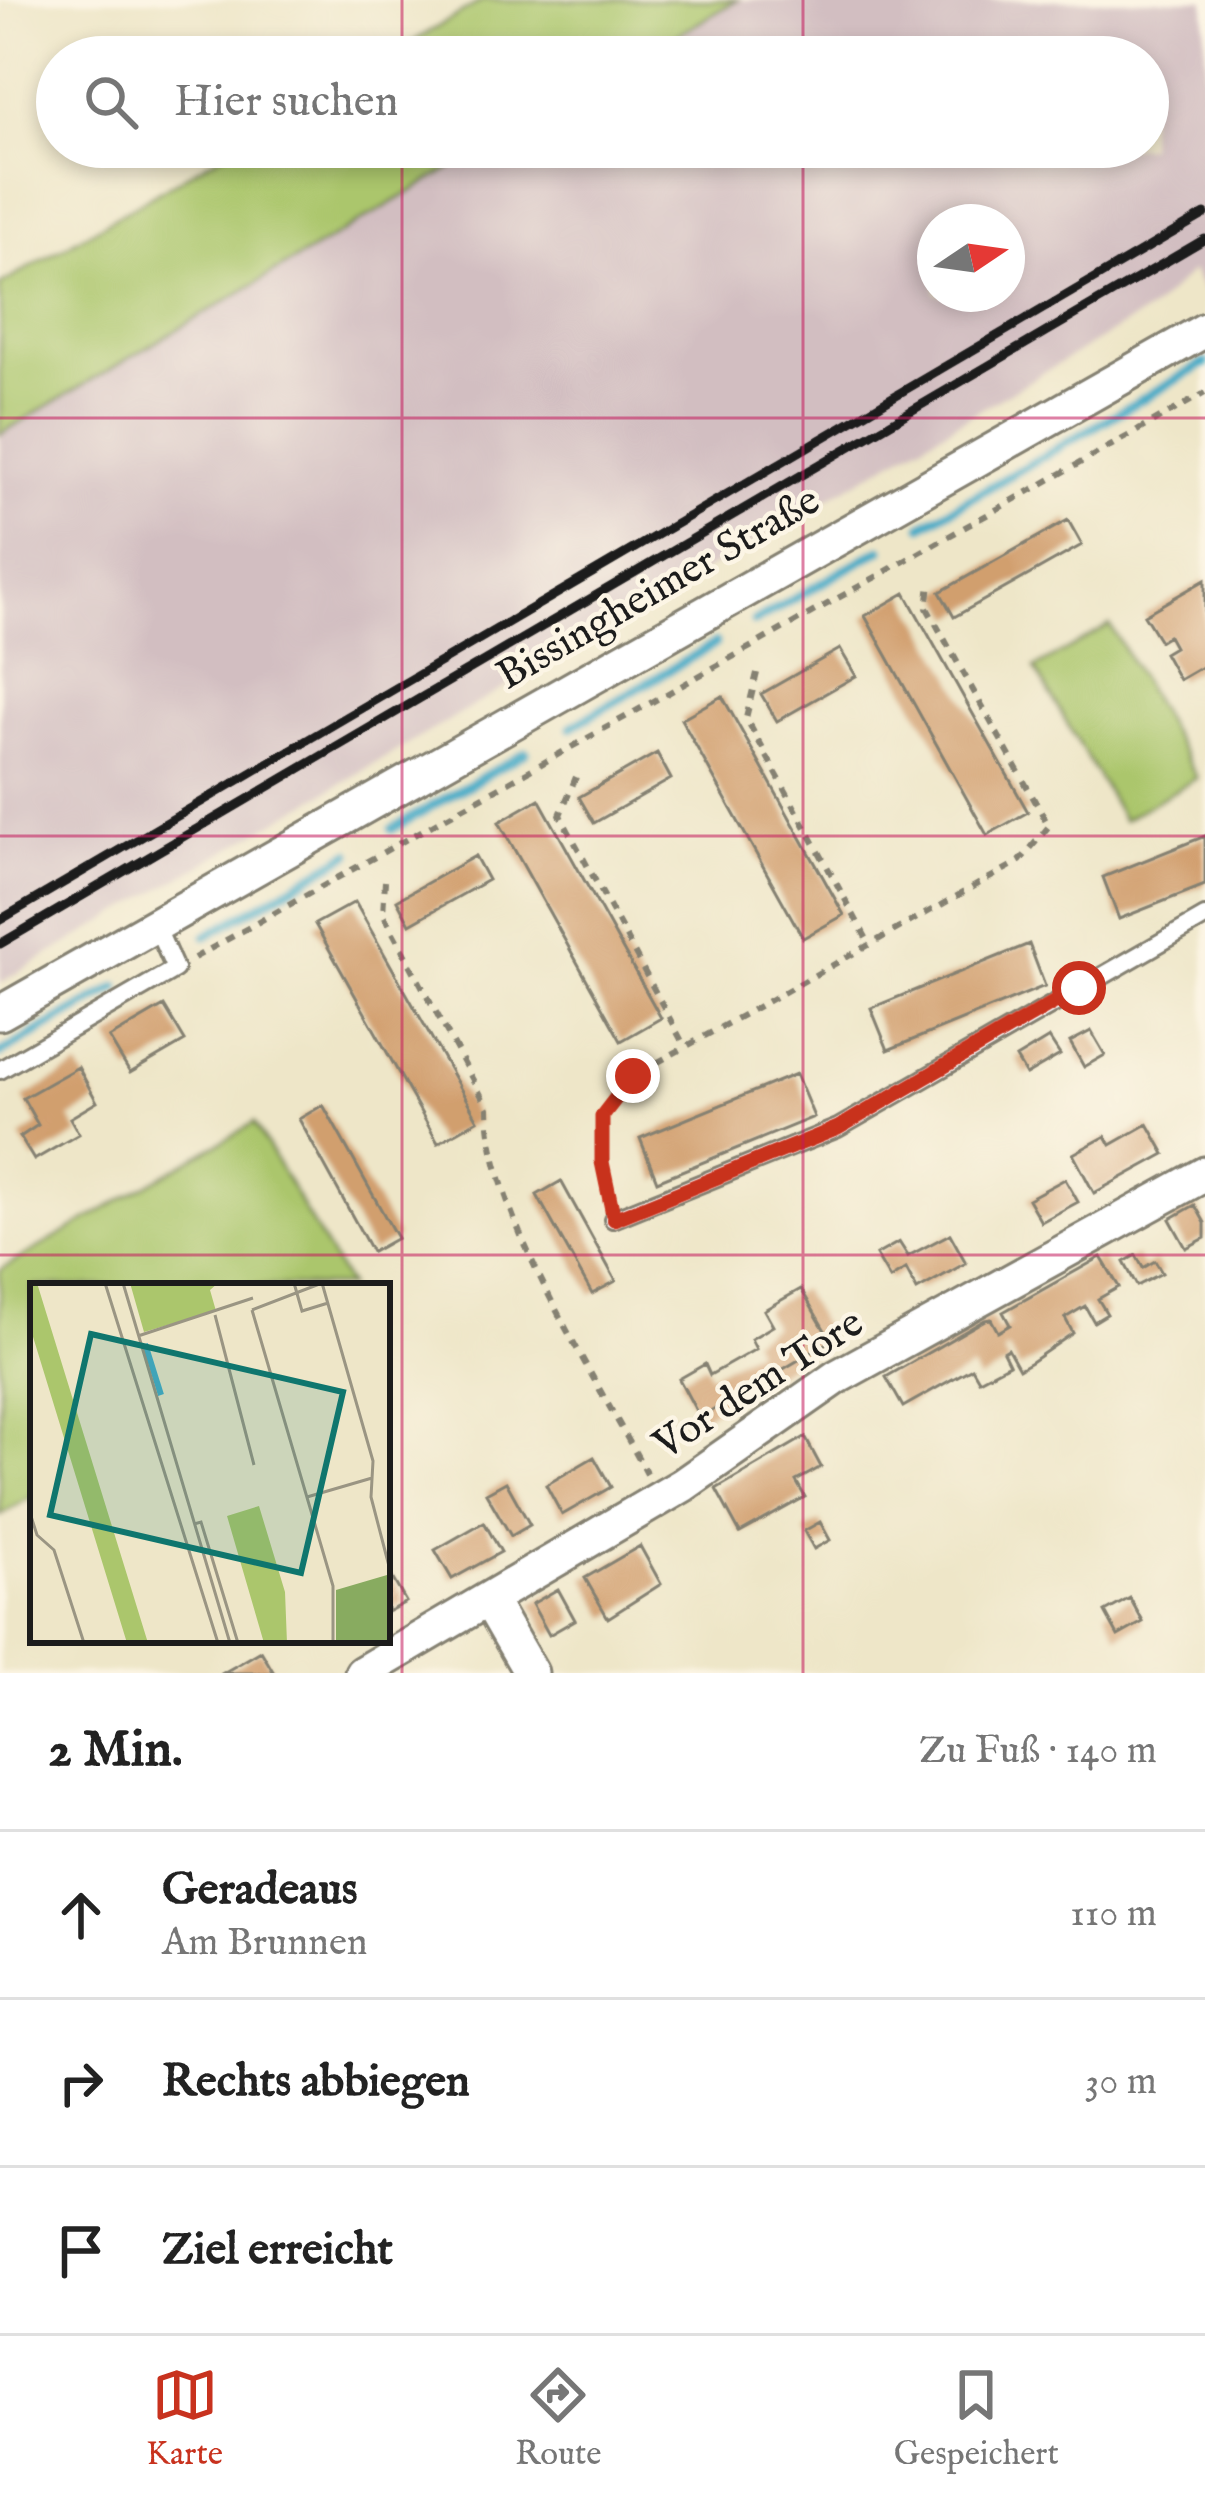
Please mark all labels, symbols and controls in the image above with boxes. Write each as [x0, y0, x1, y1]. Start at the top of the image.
search box [36, 36, 1169, 168]
icon: search [78, 69, 144, 135]
text: Hier suchen [174, 74, 398, 131]
north arrow [917, 204, 1025, 312]
street label: Bissingheimer Straße [488, 475, 830, 703]
route start [1052, 961, 1106, 1015]
route end [606, 1049, 660, 1103]
inset map [30, 1283, 390, 1643]
street label: Vor dem Tore [643, 1297, 874, 1473]
text: 2 Min. [48, 1719, 183, 1784]
text: Zu Fuß · 140 m [919, 1727, 1157, 1776]
text: Geradeaus [162, 1862, 358, 1919]
icon: ahead [48, 1882, 114, 1948]
text: 110 m [1070, 1890, 1157, 1939]
text: Am Brunnen [162, 1919, 368, 1968]
icon: right [48, 2050, 114, 2116]
text: Rechts abbiegen [162, 2054, 470, 2111]
text: 30 m [1085, 2058, 1157, 2107]
icon: arrive [48, 2218, 114, 2284]
text: Ziel erreicht [162, 2222, 393, 2279]
tab: Karte [146, 2362, 223, 2476]
tab: Route [515, 2362, 601, 2476]
tab: Gespeichert [894, 2362, 1059, 2476]

